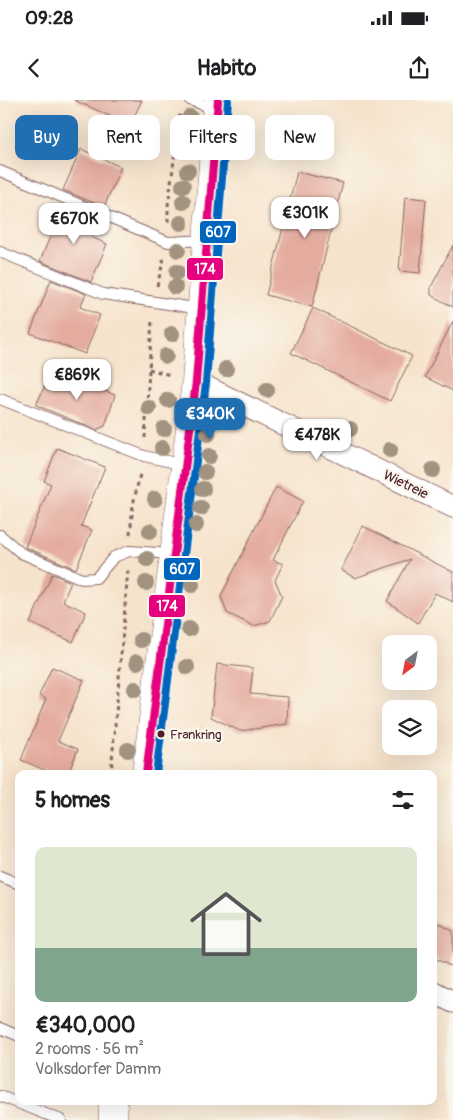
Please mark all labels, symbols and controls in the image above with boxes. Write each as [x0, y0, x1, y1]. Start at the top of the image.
text: 09:28 [25, 6, 73, 30]
icon: back [20, 54, 48, 82]
text: Habito [197, 54, 256, 82]
icon: share [405, 54, 433, 82]
chip: Buy [15, 115, 78, 160]
chip: Rent [88, 115, 160, 160]
chip: Filters [170, 115, 255, 160]
chip: New [265, 115, 334, 160]
pin: €301K [270, 196, 340, 239]
pin: €670K [39, 202, 109, 245]
text: €301K [282, 203, 328, 223]
text: €670K [50, 209, 98, 229]
line badge: 607 [199, 220, 237, 244]
text: 607 [205, 224, 231, 241]
line badge: 174 [186, 257, 224, 281]
text: 174 [195, 261, 216, 278]
pin: €869K [42, 358, 112, 401]
text: €869K [54, 365, 100, 385]
pin: €340K [175, 398, 245, 440]
text: €340K [185, 404, 235, 424]
pin: €478K [282, 418, 352, 461]
text: €478K [294, 425, 340, 445]
street label: Wietreie [380, 466, 431, 503]
line badge: 607 [163, 557, 201, 581]
text: 607 [169, 561, 195, 578]
line badge: 174 [148, 594, 186, 618]
text: 174 [157, 598, 178, 615]
north arrow [382, 635, 438, 690]
map controls [382, 635, 437, 755]
button: layers [382, 700, 437, 755]
place label: Frankring [170, 727, 222, 743]
marker: Frankring [156, 729, 166, 739]
icon: filters [389, 786, 417, 814]
text: 5 homes [35, 787, 110, 814]
icon: home [181, 879, 271, 969]
text: €340,000 [35, 1012, 135, 1039]
text: 2 rooms · 56 m² [35, 1039, 144, 1059]
text: Volksdorfer Damm [35, 1059, 161, 1079]

